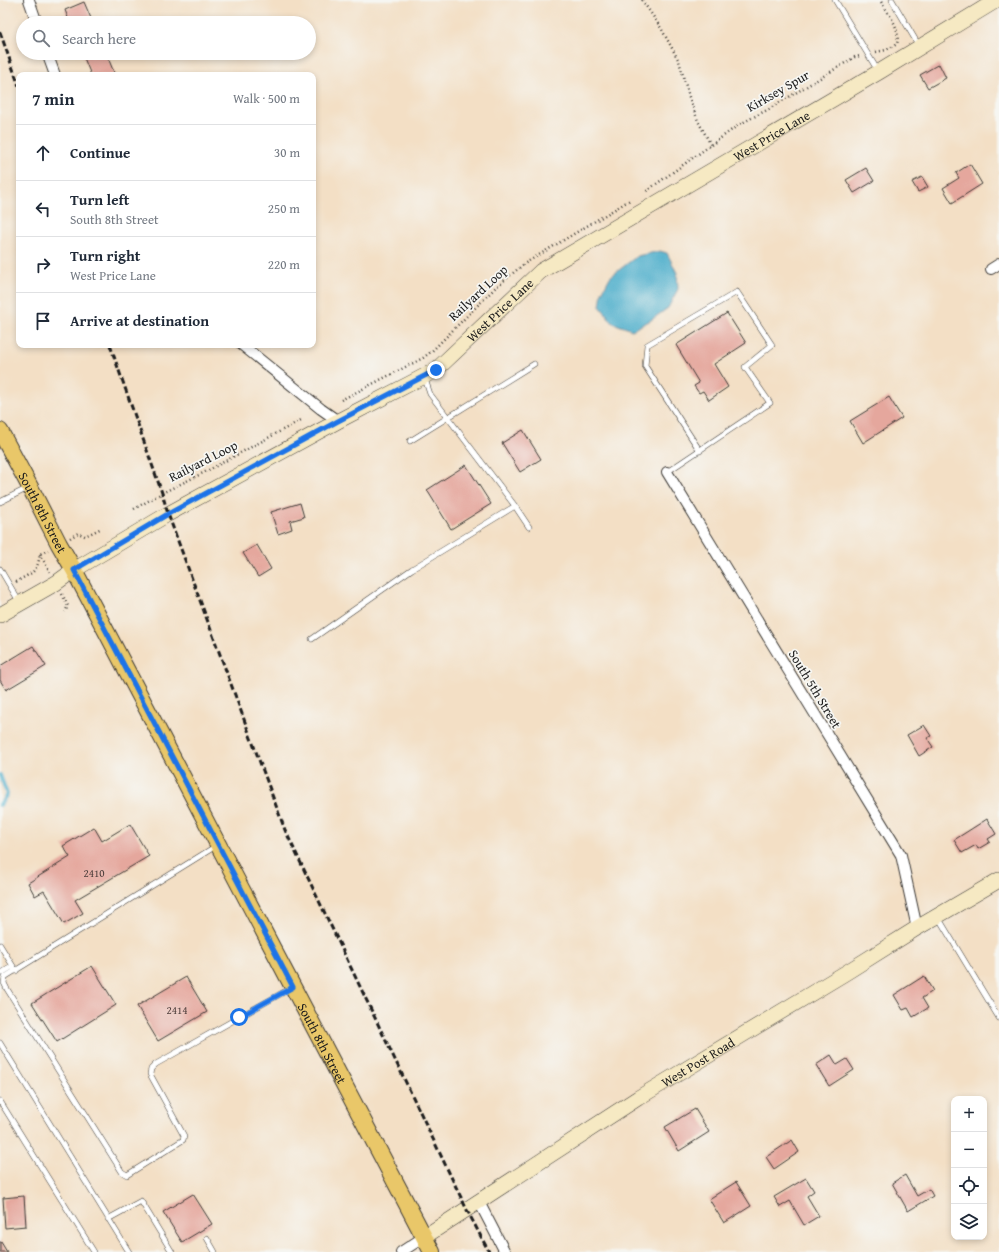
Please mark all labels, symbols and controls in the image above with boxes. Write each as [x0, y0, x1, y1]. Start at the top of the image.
search box [16, 16, 316, 60]
icon: search [30, 27, 52, 49]
text: Search here [62, 28, 136, 49]
street label: Kirksey Spur [743, 65, 813, 117]
text: 7 min [32, 86, 74, 111]
text: Walk · 500 m [233, 89, 300, 108]
street label: West Price Lane [729, 105, 813, 165]
icon: ahead [32, 142, 54, 164]
text: Continue [70, 142, 131, 163]
text: 30 m [274, 143, 300, 162]
text: Turn left [70, 189, 129, 210]
icon: left [32, 198, 54, 220]
text: 250 m [268, 199, 300, 218]
text: South 8th Street [70, 210, 159, 229]
text: Turn right [70, 245, 141, 266]
icon: right [32, 254, 54, 276]
text: 220 m [268, 255, 300, 274]
street label: Railyard Loop [444, 260, 512, 326]
text: West Price Lane [70, 266, 156, 285]
street label: West Price Lane [462, 273, 538, 346]
icon: arrive [32, 310, 54, 332]
text: Arrive at destination [70, 310, 209, 331]
route end [427, 361, 445, 379]
street label: Railyard Loop [165, 436, 241, 486]
street label: South 8th Street [14, 468, 72, 557]
street label: South 5th Street [784, 646, 846, 732]
house number: 2410 [83, 865, 105, 881]
street label: South 8th Street [293, 1000, 352, 1087]
house number: 2414 [166, 1002, 188, 1018]
route start [230, 1008, 248, 1026]
street label: West Post Road [657, 1032, 738, 1091]
map controls [951, 1096, 987, 1240]
button: + [951, 1096, 987, 1132]
button: − [951, 1132, 987, 1168]
button: locate [951, 1168, 987, 1204]
button: layers [951, 1204, 987, 1240]

